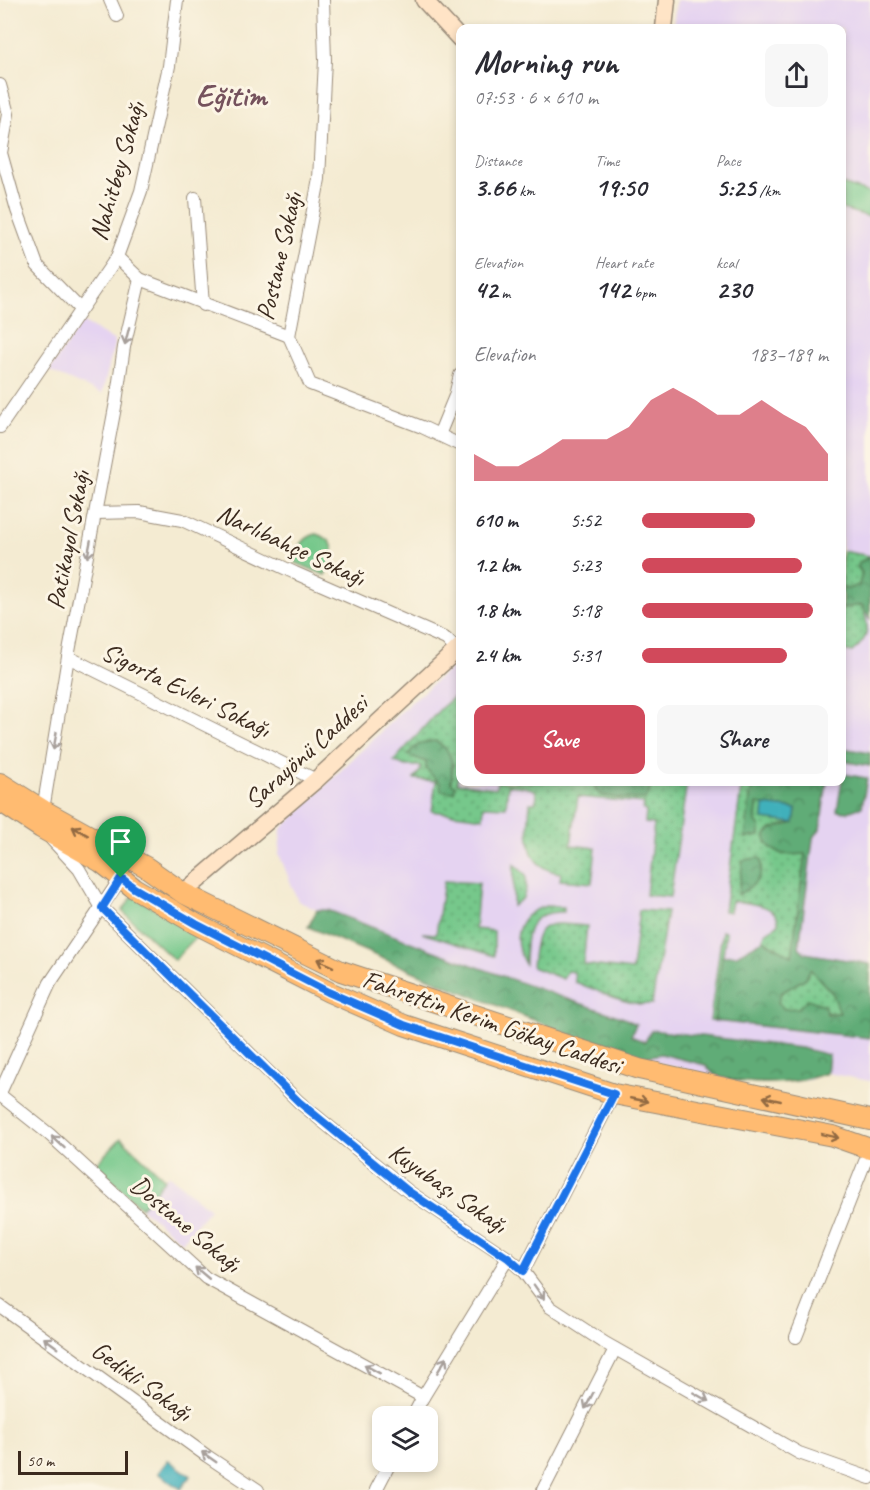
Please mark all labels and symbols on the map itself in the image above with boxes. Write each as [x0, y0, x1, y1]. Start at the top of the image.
district label: Eğitim [195, 75, 269, 116]
street label: Nahitbey Sokağı [81, 97, 153, 244]
street label: Postane Sokağı [248, 188, 310, 323]
one-way arrow [120, 326, 132, 345]
street label: Patikayol Sokağı [38, 467, 98, 612]
street label: Narlıbahçe Sokağı [212, 496, 371, 594]
one-way arrow [83, 538, 94, 558]
street label: Sigorta Evleri Sokağı [96, 635, 277, 746]
street label: Sarayönü Caddesi [237, 686, 377, 816]
one-way arrow [49, 730, 60, 750]
pin [95, 816, 146, 878]
one-way arrow [71, 825, 89, 836]
one-way arrow [316, 957, 334, 968]
street label: Fahrettin Kerim Gökay Caddesi [358, 962, 629, 1083]
one-way arrow [763, 1092, 782, 1104]
one-way arrow [628, 1095, 648, 1106]
one-way arrow [820, 1131, 839, 1143]
one-way arrow [51, 1135, 66, 1149]
street label: Kuyubaşı Sokağı [382, 1135, 515, 1241]
street label: Dostane Sokağı [124, 1168, 249, 1281]
one-way arrow [195, 1266, 210, 1280]
one-way arrow [533, 1283, 545, 1300]
street label: Gedikli Sokağı [85, 1333, 200, 1429]
one-way arrow [44, 1337, 60, 1349]
one-way arrow [437, 1357, 449, 1374]
one-way arrow [363, 1363, 381, 1374]
one-way arrow [582, 1391, 594, 1409]
one-way arrow [692, 1391, 709, 1403]
scale bar [18, 1448, 128, 1476]
one-way arrow [201, 1451, 218, 1463]

